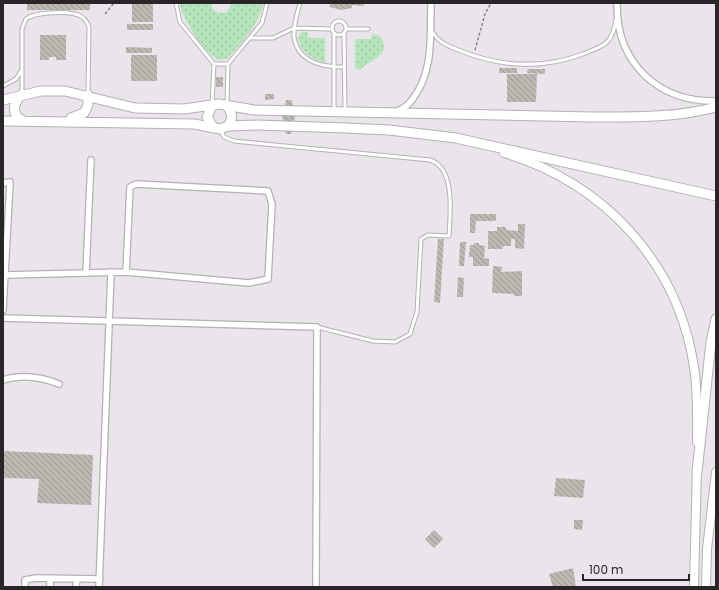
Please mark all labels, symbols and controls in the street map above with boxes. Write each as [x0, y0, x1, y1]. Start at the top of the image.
scale bar [583, 556, 689, 582]
text: 100 m [589, 561, 623, 578]

